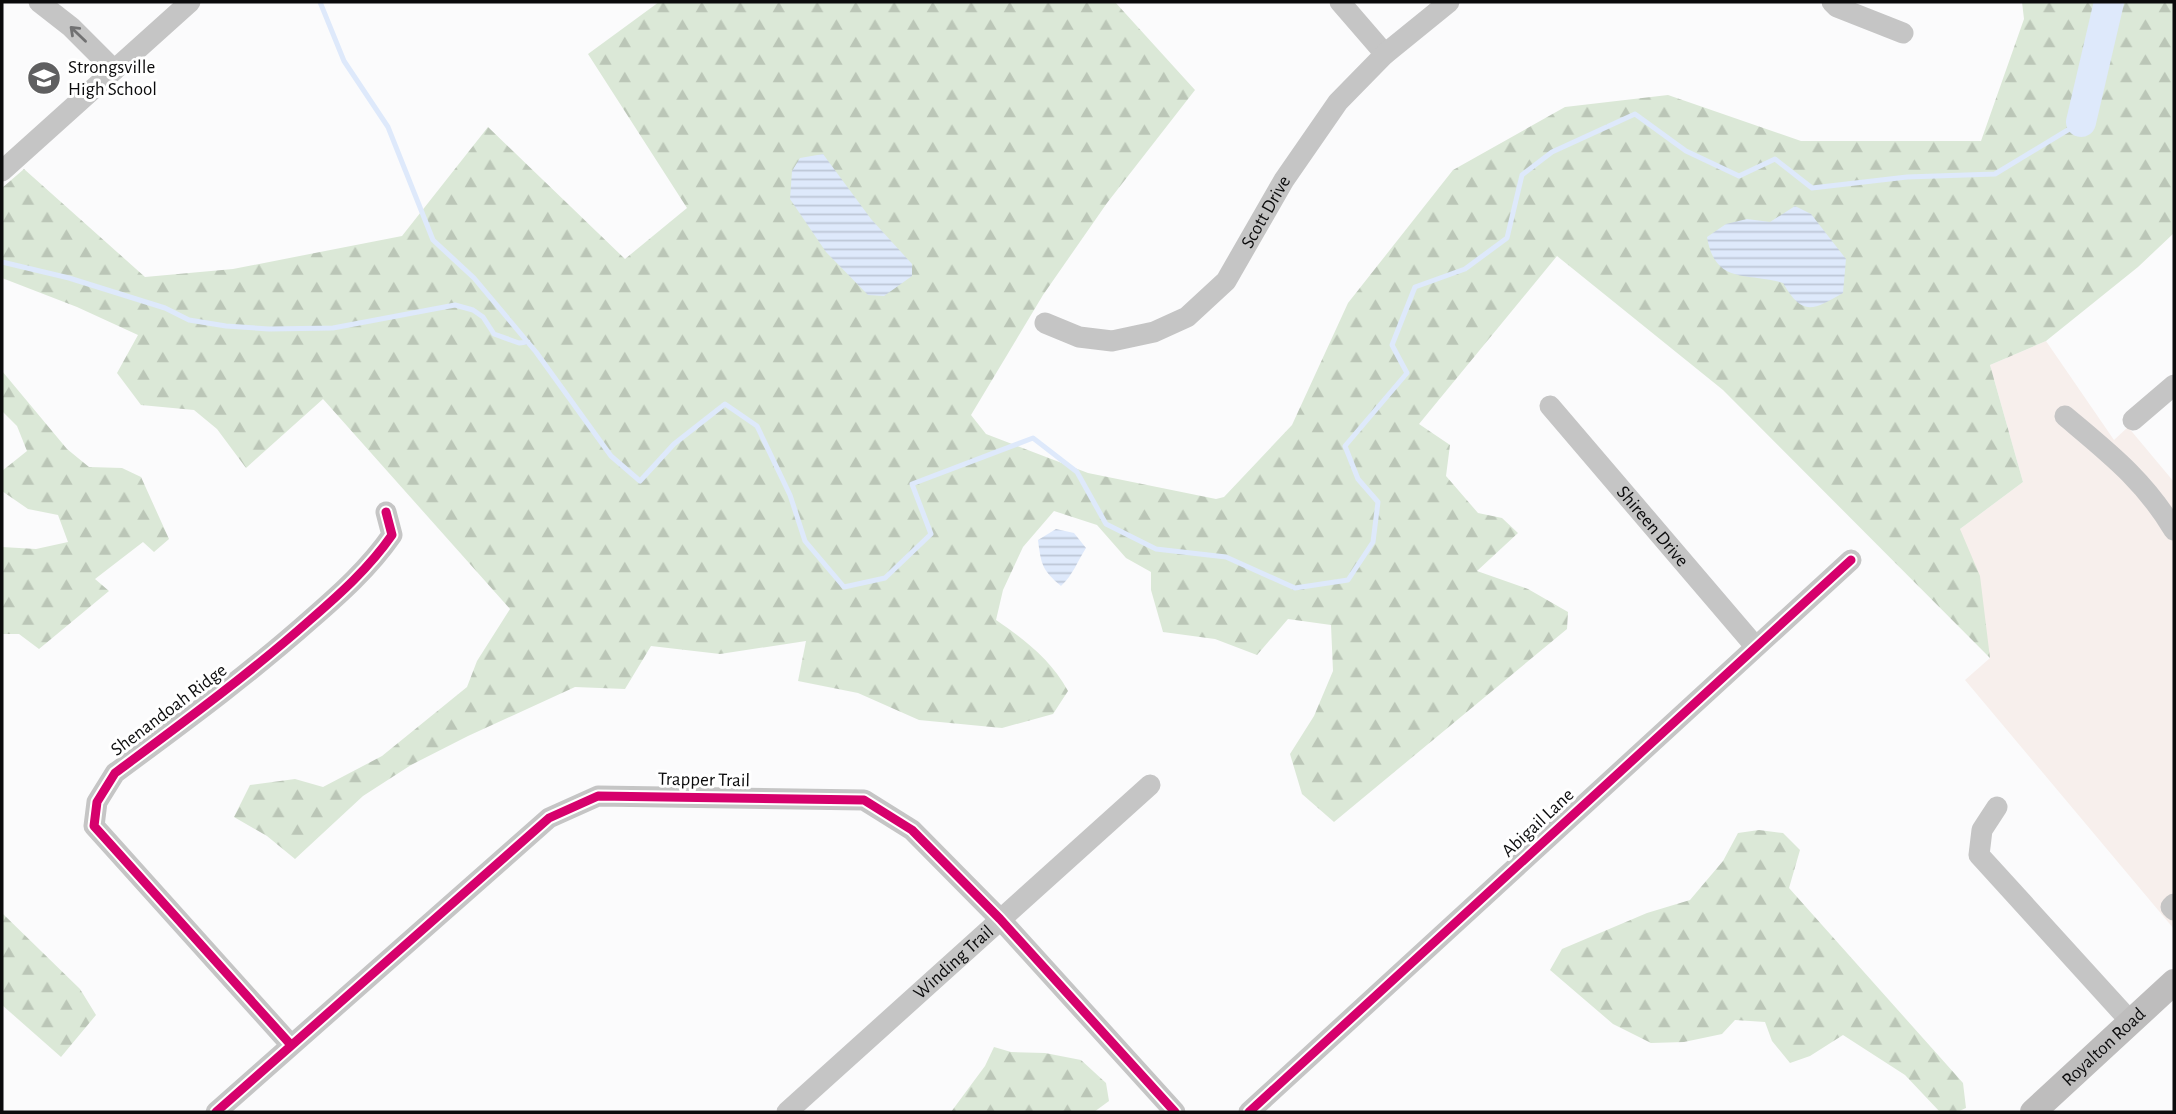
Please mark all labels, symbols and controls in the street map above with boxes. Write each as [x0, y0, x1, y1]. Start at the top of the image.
one-way arrow [70, 25, 87, 42]
place label: Strongsville High School [68, 58, 157, 99]
school or university icon: Strongsville High School [25, 59, 63, 97]
street label: Scott Drive [1238, 172, 1294, 251]
street label: Shireen Drive [1613, 482, 1692, 570]
street label: Shenandoah Ridge [108, 660, 230, 760]
street label: Trapper Trail [658, 770, 750, 790]
street label: Abigail Lane [1498, 785, 1578, 861]
street label: Winding Trail [910, 921, 997, 1003]
street label: Royalton Road [2058, 1004, 2149, 1090]

